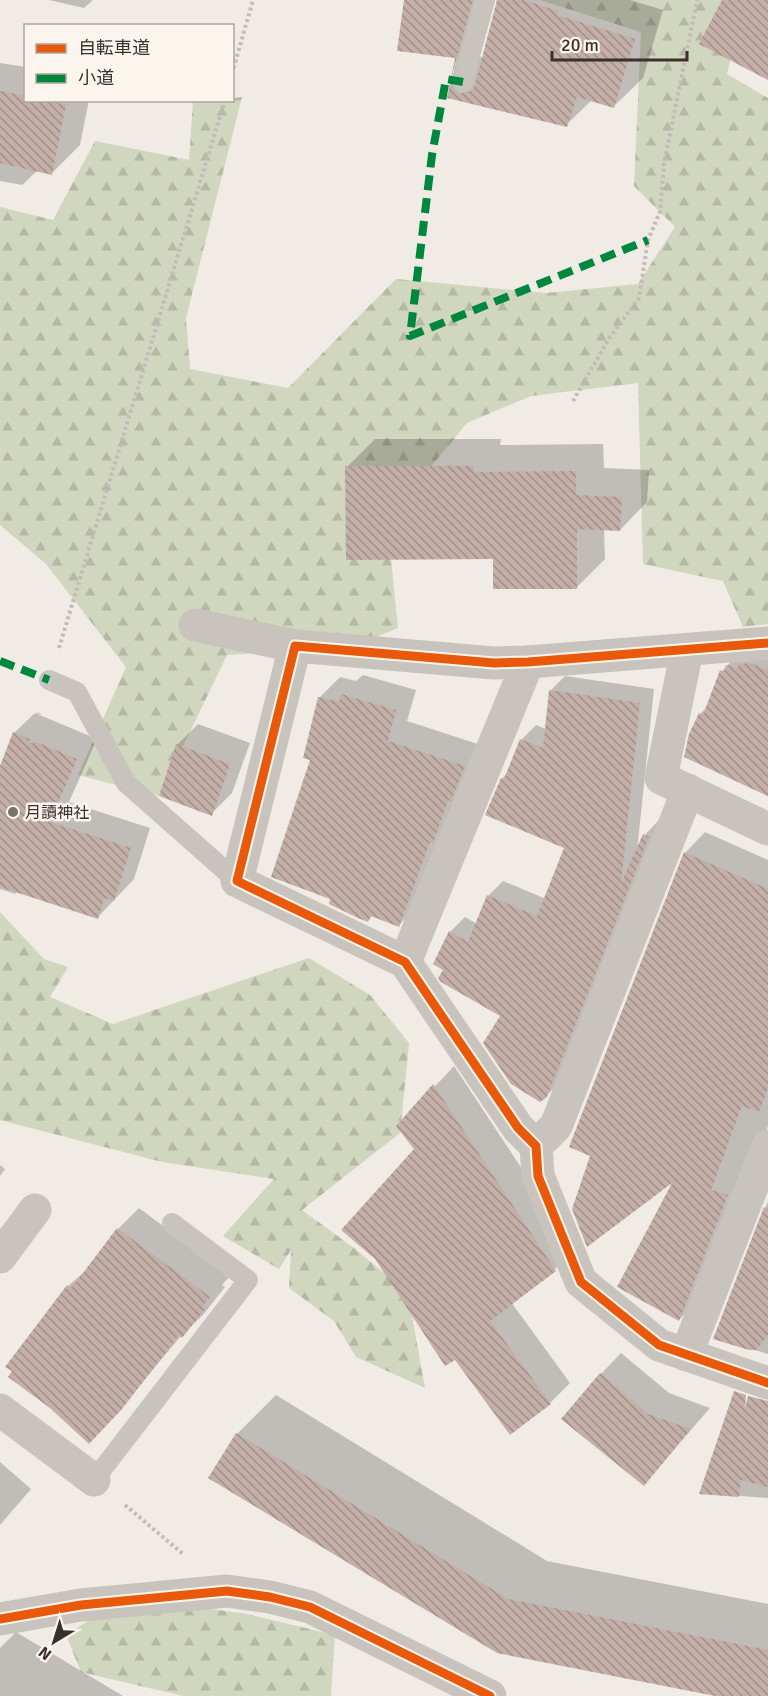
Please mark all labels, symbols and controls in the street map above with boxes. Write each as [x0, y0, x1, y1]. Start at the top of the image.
legend [24, 24, 234, 102]
scale bar [552, 24, 687, 62]
text: 20 m [561, 34, 599, 56]
text: 自転車道 [78, 37, 150, 59]
text: 小道 [78, 67, 114, 89]
place label: 月讀神社 [25, 803, 89, 823]
marker: 月讀神社 [6, 805, 20, 819]
north arrow [24, 1612, 84, 1672]
text: N [35, 1642, 56, 1664]

